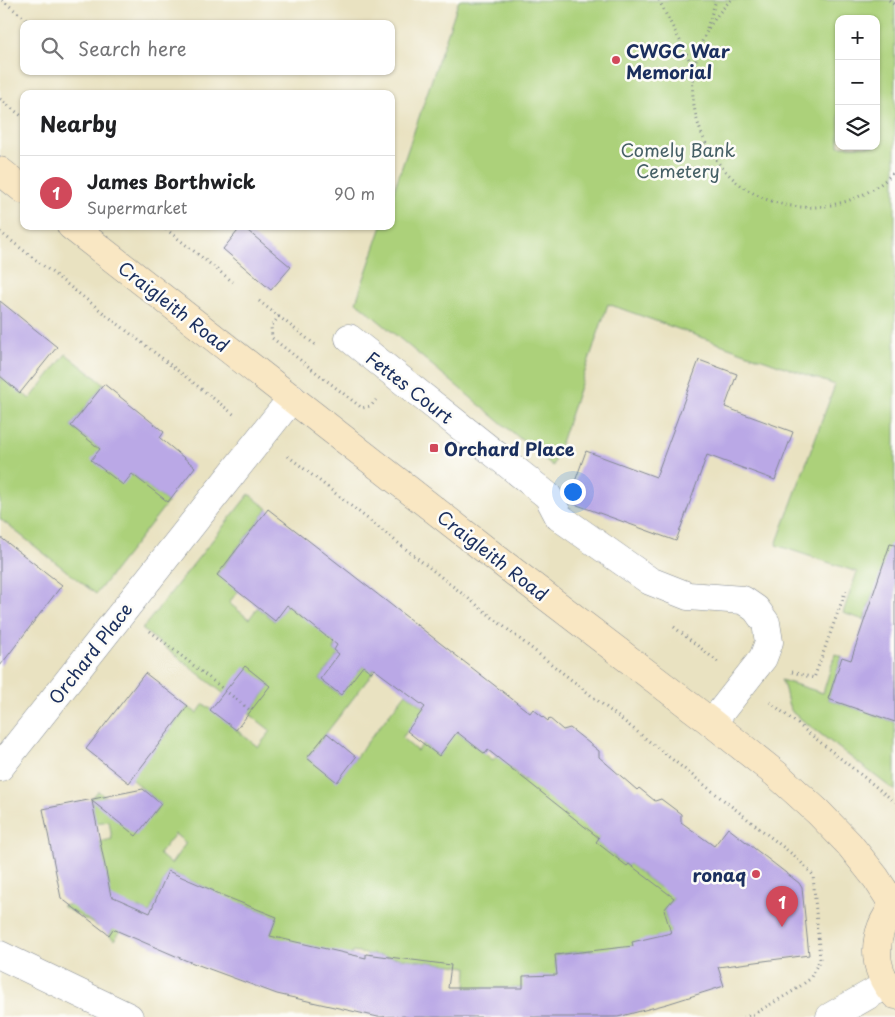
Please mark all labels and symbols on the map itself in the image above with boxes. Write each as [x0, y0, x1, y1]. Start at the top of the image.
place label: CWGC War Memorial [626, 37, 731, 85]
marker: CWGC War Memorial [610, 54, 622, 66]
park label: Comely Bank Cemetery [621, 136, 735, 184]
street label: Craigleith Road [113, 254, 235, 358]
street label: Fettes Court [360, 344, 460, 430]
place label: Orchard Place [444, 435, 575, 462]
marker: Orchard Place [428, 442, 440, 454]
your location [560, 479, 586, 505]
street label: Craigleith Road [432, 503, 554, 607]
street label: Orchard Place [42, 596, 138, 710]
place label: ronaq [692, 861, 746, 888]
marker: ronaq [750, 868, 762, 880]
pin: 1 [766, 886, 798, 927]

